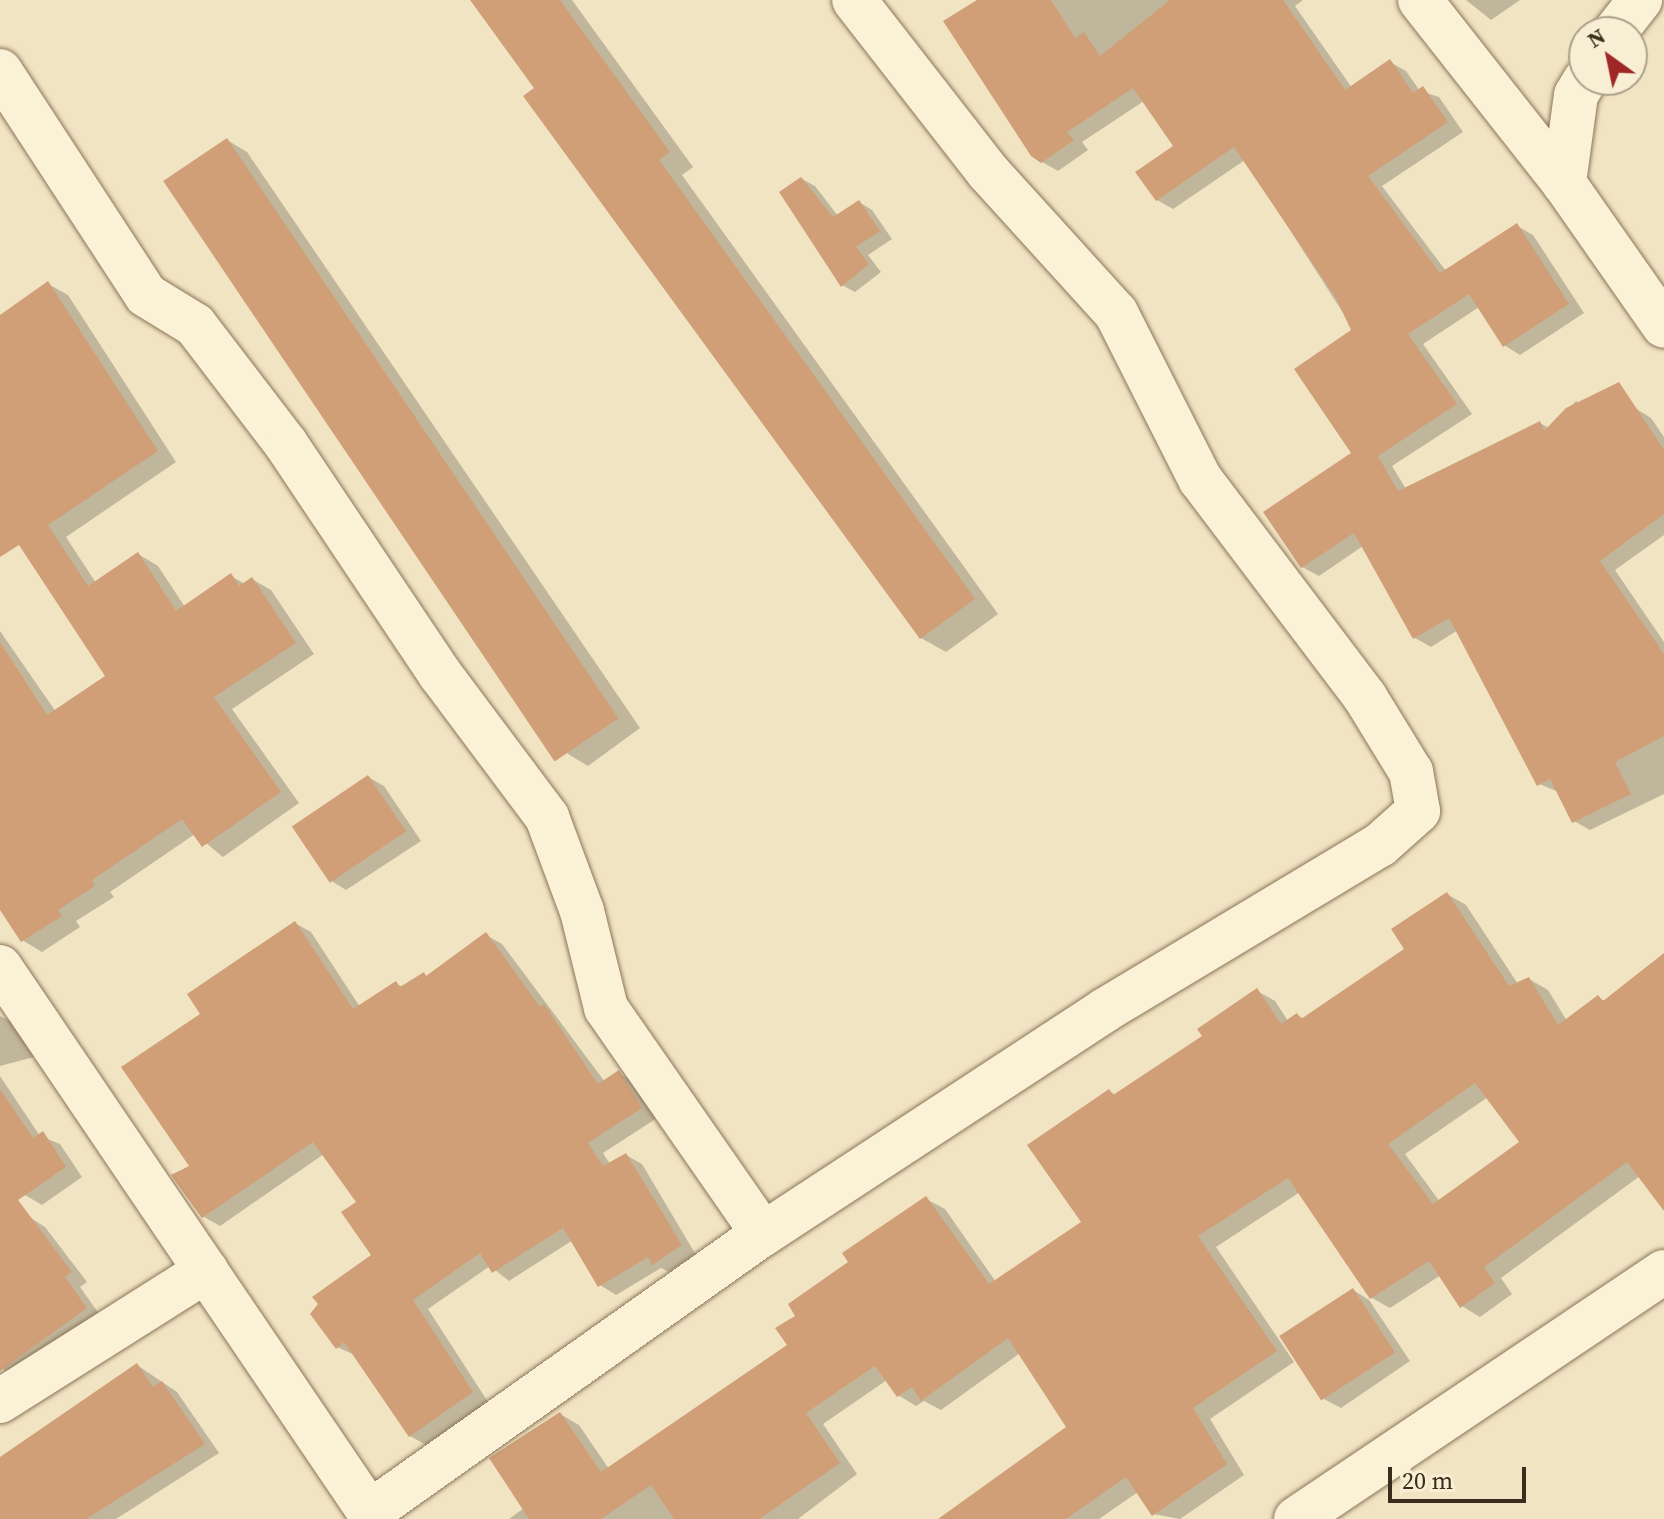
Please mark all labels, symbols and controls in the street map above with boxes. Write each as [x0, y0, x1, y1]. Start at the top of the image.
north arrow [1568, 16, 1648, 96]
text: N [1581, 21, 1611, 54]
scale bar [1392, 1451, 1530, 1501]
text: 20 m [1402, 1464, 1453, 1497]

